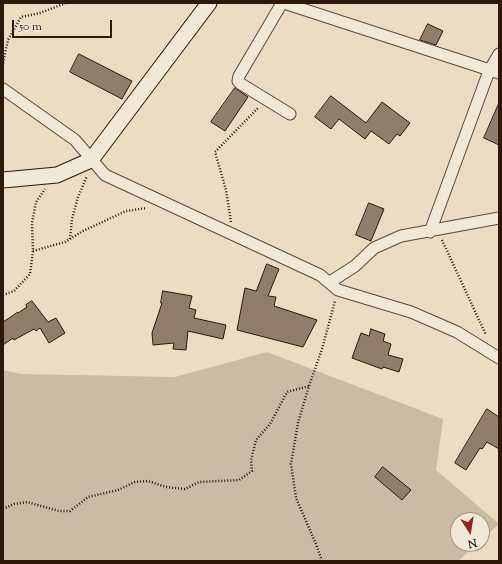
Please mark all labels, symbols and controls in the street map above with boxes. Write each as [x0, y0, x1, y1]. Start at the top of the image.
scale bar [14, 12, 114, 38]
text: 50 m [19, 18, 42, 36]
north arrow [450, 512, 490, 552]
text: N [466, 534, 478, 551]

